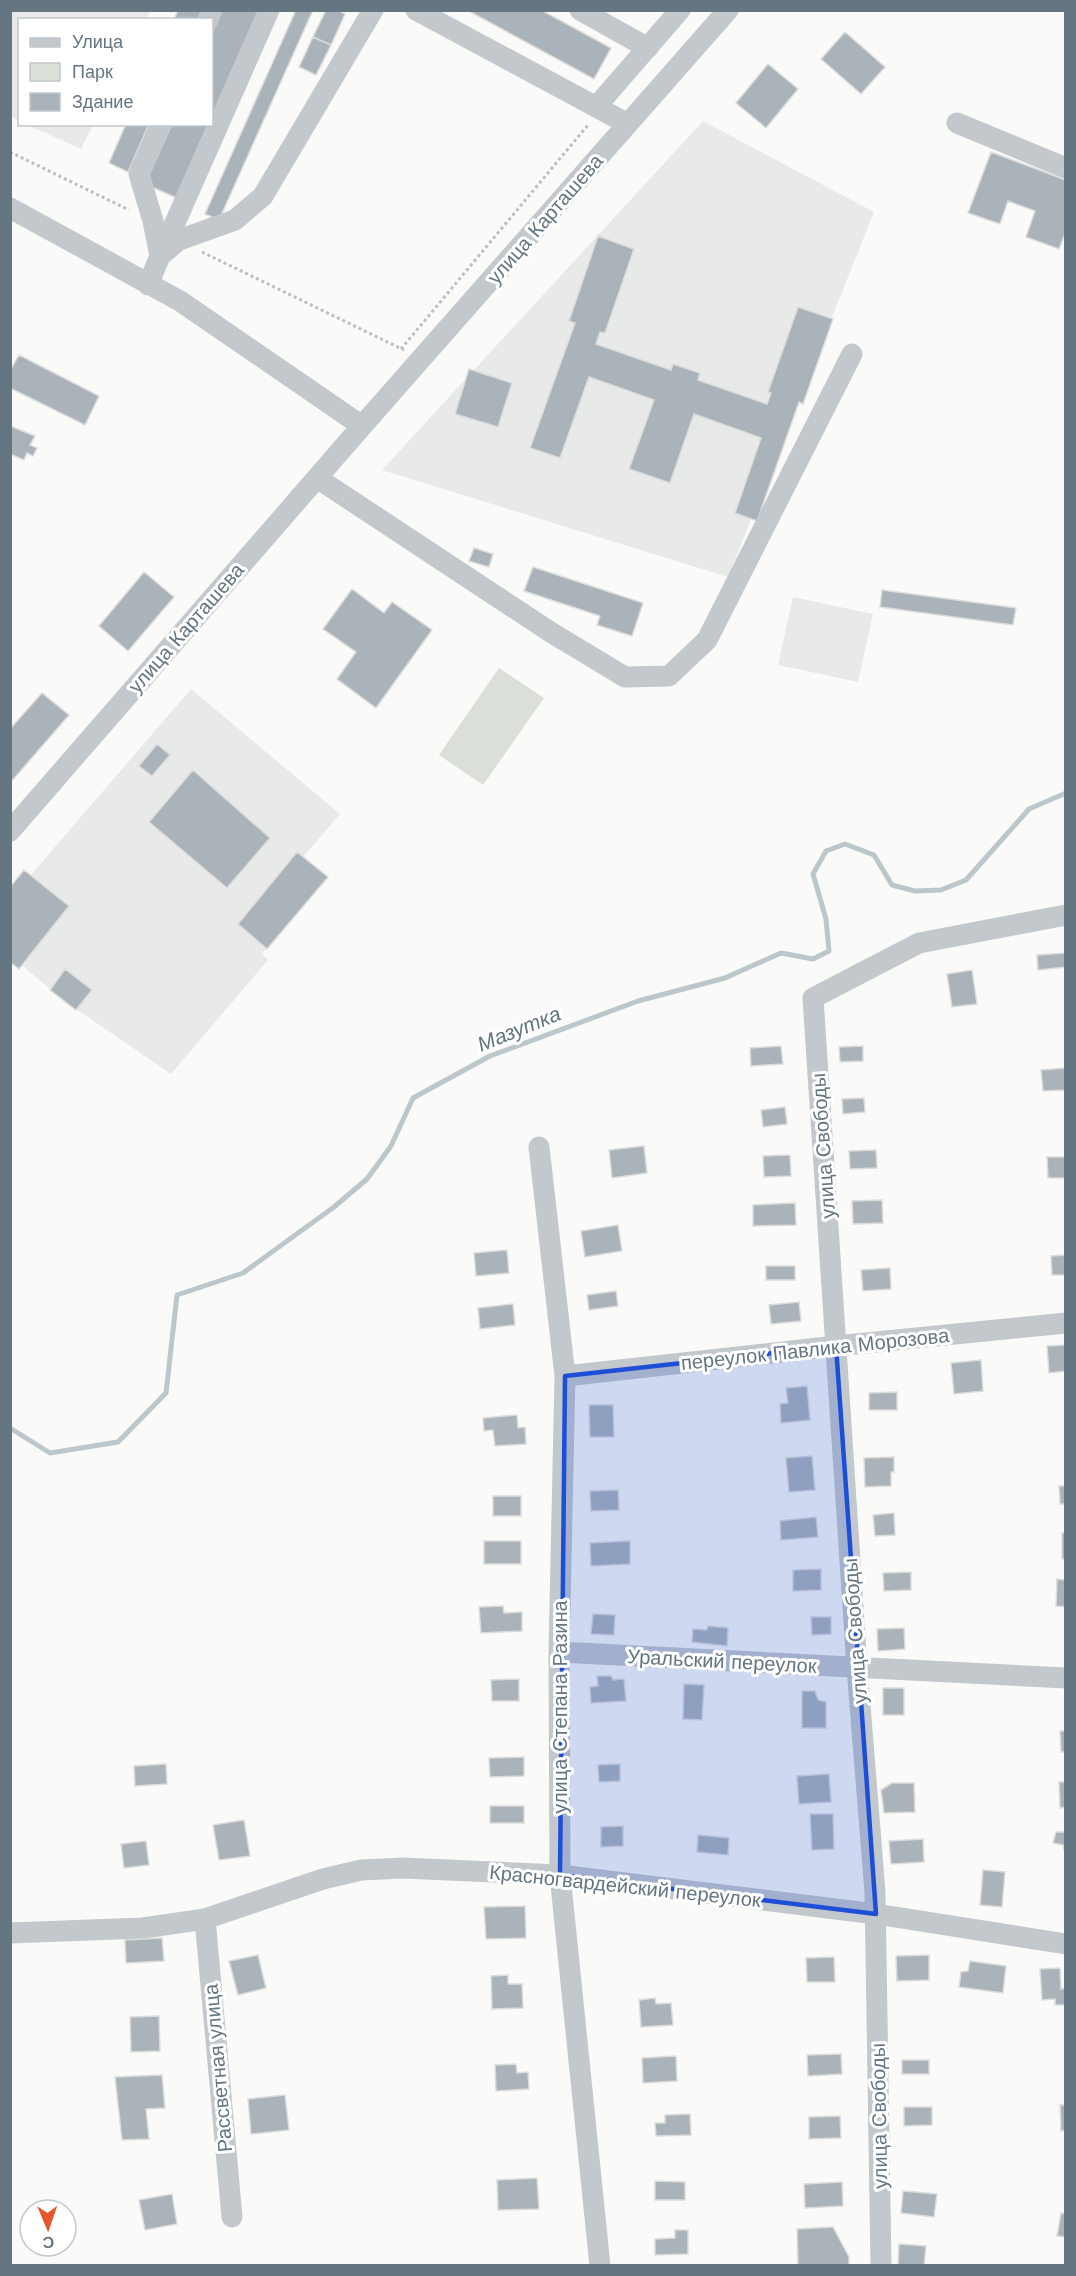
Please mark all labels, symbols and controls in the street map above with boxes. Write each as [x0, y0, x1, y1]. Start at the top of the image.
legend [18, 18, 213, 126]
text: Улица [72, 31, 124, 52]
text: Парк [72, 61, 113, 82]
text: Здание [72, 91, 133, 112]
street label: улица Карташева [482, 149, 608, 289]
street label: улица Карташева [123, 558, 249, 698]
water label: Мазутка [474, 1001, 564, 1057]
street label: улица Свободы [806, 1072, 840, 1220]
street label: переулок Павлика Морозова [680, 1323, 951, 1375]
street label: улица Свободы [838, 1557, 872, 1705]
street label: улица Степана Разина [548, 1599, 572, 1814]
street label: Уральский переулок [627, 1644, 817, 1678]
street label: Красногвардейский переулок [488, 1860, 762, 1912]
street label: Рассветная улица [199, 1982, 237, 2153]
street label: улица Свободы [866, 2043, 892, 2189]
north arrow [18, 2198, 78, 2258]
text: С [42, 2233, 55, 2252]

